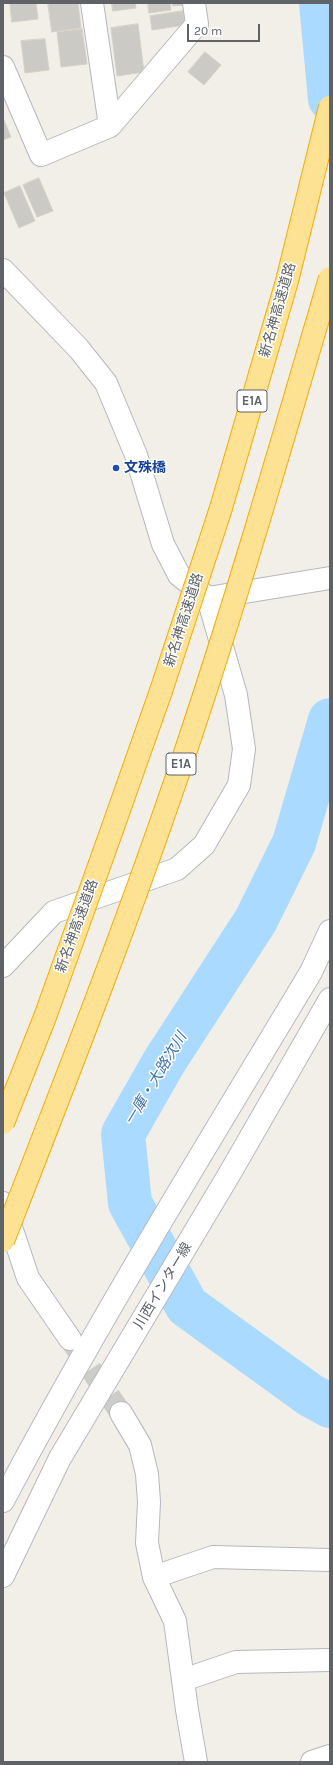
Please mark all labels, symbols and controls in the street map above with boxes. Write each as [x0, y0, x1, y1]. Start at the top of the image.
scale bar [189, 16, 262, 42]
text: 20 m [194, 24, 222, 38]
street label: 新名神高速道路 [256, 261, 300, 359]
road number: E1A [237, 390, 267, 412]
place label: 文殊橋 [124, 460, 166, 476]
marker: 文殊橋 [111, 463, 121, 473]
street label: 新名神高速道路 [161, 571, 207, 669]
road number: E1A [166, 753, 196, 775]
street label: 新名神高速道路 [52, 877, 102, 975]
water label: 一庫・大路次川 [121, 1029, 191, 1129]
street label: 川西インター線 [131, 1240, 195, 1332]

